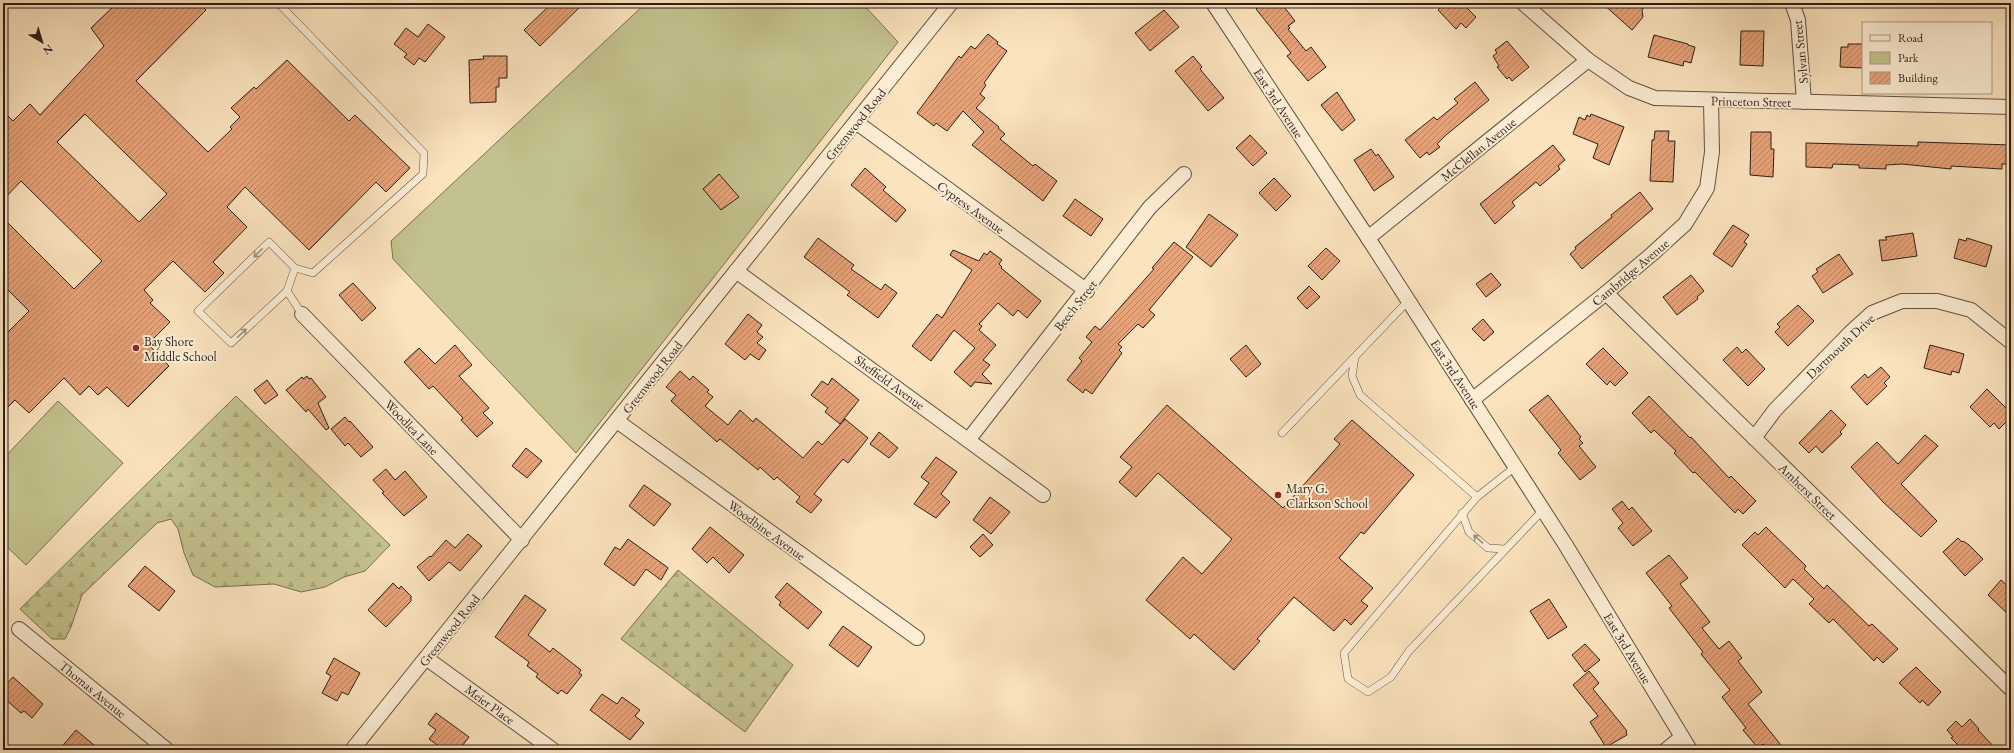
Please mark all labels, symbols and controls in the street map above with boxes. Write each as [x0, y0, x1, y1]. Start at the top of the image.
street label: Sylvan Street [1789, 19, 1812, 84]
north arrow [22, 22, 62, 62]
legend [1862, 22, 1992, 94]
text: Road [1898, 30, 1924, 46]
text: N [40, 42, 56, 58]
text: Park [1898, 50, 1919, 66]
street label: East 3rd Avenue [1250, 65, 1308, 142]
text: Building [1898, 70, 1939, 86]
street label: Greenwood Road [821, 84, 890, 164]
street label: Princeton Street [1711, 92, 1791, 111]
street label: McClellan Avenue [1437, 114, 1520, 185]
street label: Cypress Avenue [934, 177, 1008, 238]
street label: Cambridge Avenue [1588, 235, 1673, 310]
one-way arrow [253, 248, 263, 258]
street label: Beech Street [1050, 276, 1101, 334]
street label: Dartmouth Drive [1802, 310, 1878, 383]
one-way arrow [237, 328, 247, 337]
place label: Bay Shore Middle School [144, 333, 217, 365]
street label: East 3rd Avenue [1427, 336, 1485, 413]
street label: Greenwood Road [619, 337, 686, 417]
marker: Bay Shore Middle School [131, 343, 141, 353]
street label: Sheffield Avenue [851, 351, 928, 414]
street label: Woodlea Lane [381, 396, 442, 459]
street label: Amherst Street [1774, 459, 1840, 523]
place label: Mary G. Clarkson School [1286, 480, 1368, 512]
marker: Mary G. Clarkson School [1273, 490, 1283, 500]
street label: Woodbine Avenue [725, 497, 809, 564]
one-way arrow [1473, 535, 1483, 544]
street label: Greenwood Road [415, 590, 484, 670]
street label: East 3rd Avenue [1600, 610, 1655, 687]
street label: Thomas Avenue [56, 657, 130, 722]
street label: Meier Place [462, 681, 518, 728]

